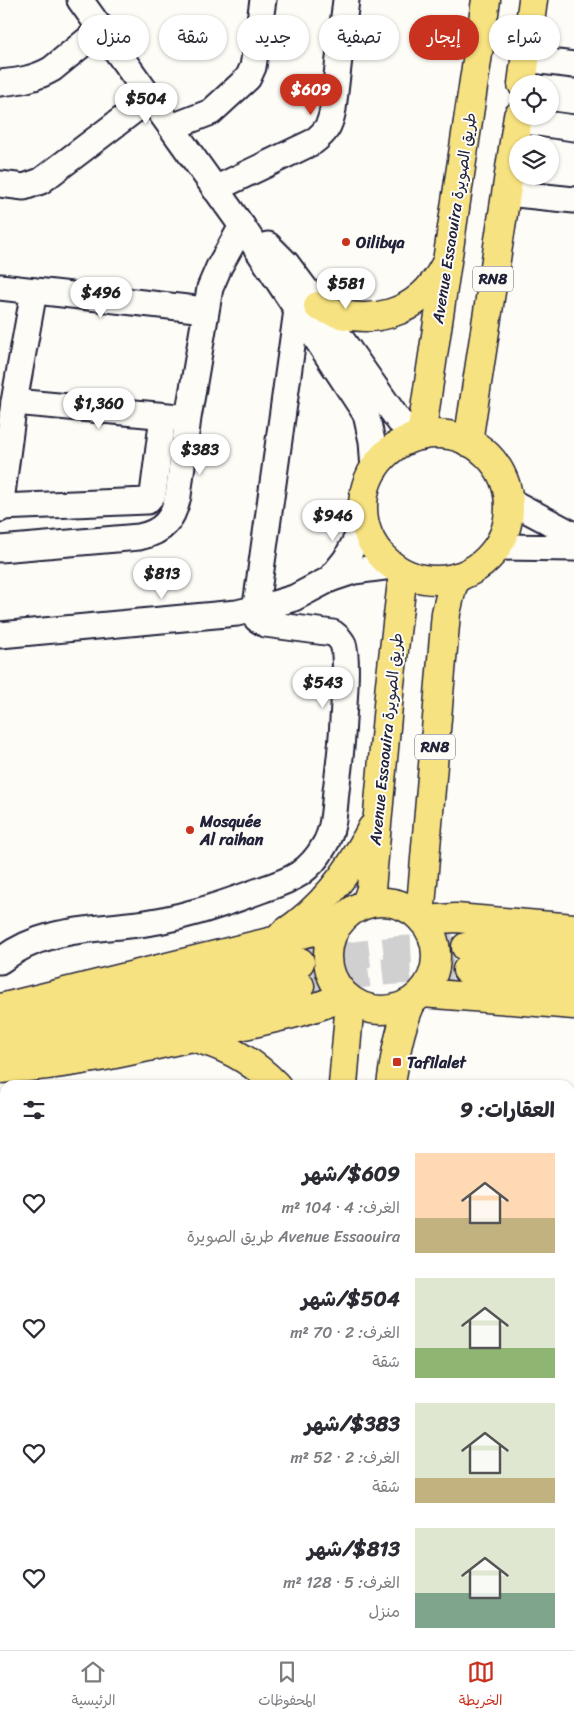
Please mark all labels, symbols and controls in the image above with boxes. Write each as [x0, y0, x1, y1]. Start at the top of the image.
chip: منزل [78, 15, 149, 60]
chip: شقة [159, 15, 227, 60]
chip: جديد [237, 15, 309, 60]
chip: تصفية [319, 15, 399, 60]
chip: إيجار [409, 15, 479, 60]
chip: شراء [489, 15, 560, 60]
pin: $609 [281, 74, 341, 116]
text: $609 [291, 75, 331, 104]
map controls [509, 75, 559, 185]
button: locate [509, 75, 559, 125]
pin: $504 [116, 82, 176, 125]
text: $504 [126, 84, 166, 113]
street label: Avenue Essaouira طريق الصويرة [423, 110, 485, 327]
button: layers [509, 135, 559, 185]
place label: Oilibya [355, 228, 405, 257]
marker: Oilibya [340, 236, 352, 248]
road number: RN8 [473, 266, 513, 292]
pin: $581 [316, 268, 376, 310]
text: $581 [327, 269, 365, 298]
pin: $496 [71, 276, 131, 319]
text: $496 [81, 278, 121, 307]
pin: $1,360 [58, 388, 140, 430]
text: $1,360 [74, 389, 124, 418]
pin: $383 [170, 434, 230, 476]
text: $383 [181, 435, 219, 464]
pin: $946 [303, 500, 363, 542]
text: $946 [313, 501, 353, 530]
pin: $813 [132, 558, 192, 600]
text: $813 [144, 559, 180, 588]
street label: Avenue Essaouira طريق الصويرة [360, 631, 412, 848]
pin: $543 [293, 666, 353, 709]
text: $543 [303, 668, 343, 697]
road number: RN8 [415, 734, 455, 760]
place label: Mosquée Al raihan [199, 807, 264, 854]
marker: Mosquée Al raihan [184, 824, 196, 836]
place label: Tafilalet [407, 1048, 467, 1077]
marker: Tafilalet [391, 1056, 403, 1068]
text: العقارات: 9 [460, 1091, 555, 1129]
icon: filters [20, 1096, 48, 1124]
text: $609/شهر [302, 1155, 400, 1193]
icon: home [455, 1173, 515, 1233]
icon: heart [20, 1189, 48, 1217]
text: الغرف: 4 · 104 m² [282, 1193, 400, 1222]
text: Avenue Essaouira طريق الصويرة [187, 1222, 400, 1251]
text: $504/شهر [301, 1280, 400, 1318]
icon: home [455, 1298, 515, 1358]
icon: heart [20, 1314, 48, 1342]
text: الغرف: 2 · 70 m² [290, 1318, 400, 1347]
text: شقة [372, 1347, 400, 1376]
text: $383/شهر [305, 1405, 400, 1443]
icon: home [455, 1423, 515, 1483]
icon: heart [20, 1439, 48, 1467]
text: الغرف: 2 · 52 m² [291, 1443, 400, 1472]
text: شقة [372, 1472, 400, 1501]
text: $813/شهر [307, 1530, 400, 1568]
icon: home [455, 1548, 515, 1608]
icon: heart [20, 1564, 48, 1592]
text: الغرف: 5 · 128 m² [283, 1568, 400, 1597]
text: منزل [368, 1597, 400, 1626]
tab: الرئيسية [71, 1658, 115, 1713]
tab: المحفوظات [258, 1658, 316, 1713]
tab: الخريطة [459, 1658, 503, 1713]

